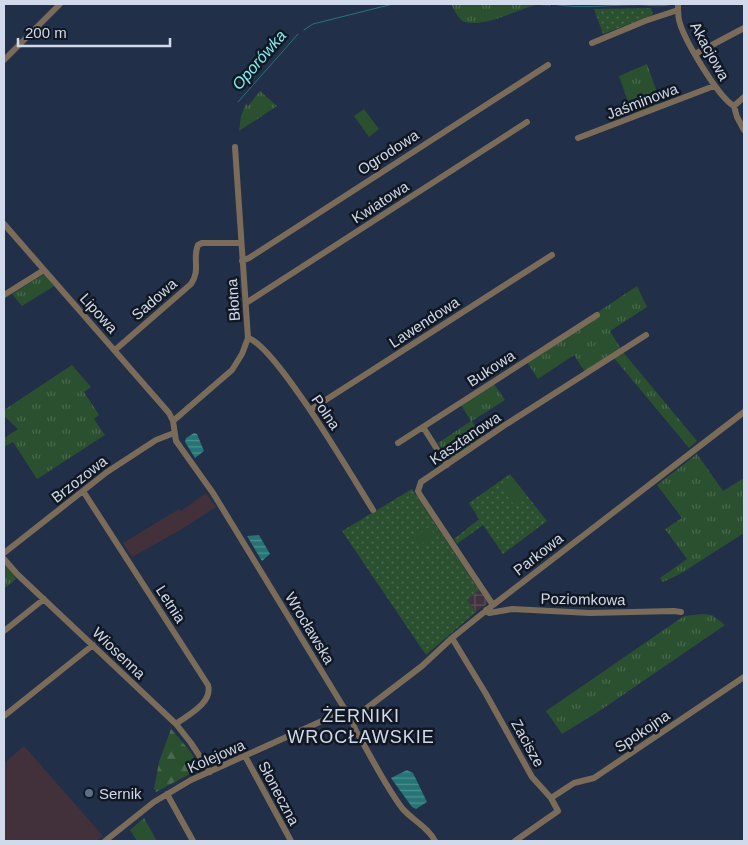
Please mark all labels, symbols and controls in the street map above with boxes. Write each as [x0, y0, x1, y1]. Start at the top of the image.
scale bar [18, 15, 170, 47]
street label: Akacjowa [687, 19, 733, 84]
text: 200 m [25, 24, 67, 41]
water label: Oporówka [229, 27, 289, 93]
street label: Jaśminowa [604, 79, 681, 122]
street label: Ogrodowa [354, 126, 422, 178]
street label: Kwiatowa [348, 177, 412, 227]
street label: Sadowa [128, 274, 181, 323]
street label: Błotna [223, 278, 243, 322]
street label: Lipowa [77, 290, 122, 337]
street label: Lawendowa [386, 293, 463, 351]
street label: Bukowa [464, 346, 519, 390]
street label: Polna [308, 391, 344, 433]
street label: Kasztanowa [426, 408, 504, 468]
street label: Brzozowa [48, 452, 111, 506]
street label: Parkowa [510, 529, 567, 579]
street label: Letnia [153, 582, 190, 626]
street label: Wrocławska [282, 589, 338, 667]
street label: Poziomkowa [540, 590, 626, 608]
street label: Wiosenna [89, 624, 149, 683]
district label: ŻERNIKI WROCŁAWSKIE [287, 706, 435, 747]
street label: Spokojna [611, 706, 673, 756]
street label: Zacisze [508, 716, 548, 770]
street label: Kolejowa [185, 736, 248, 776]
street label: Słoneczna [255, 758, 303, 828]
place label: Sernik [99, 785, 142, 802]
marker: Sernik [83, 787, 95, 799]

